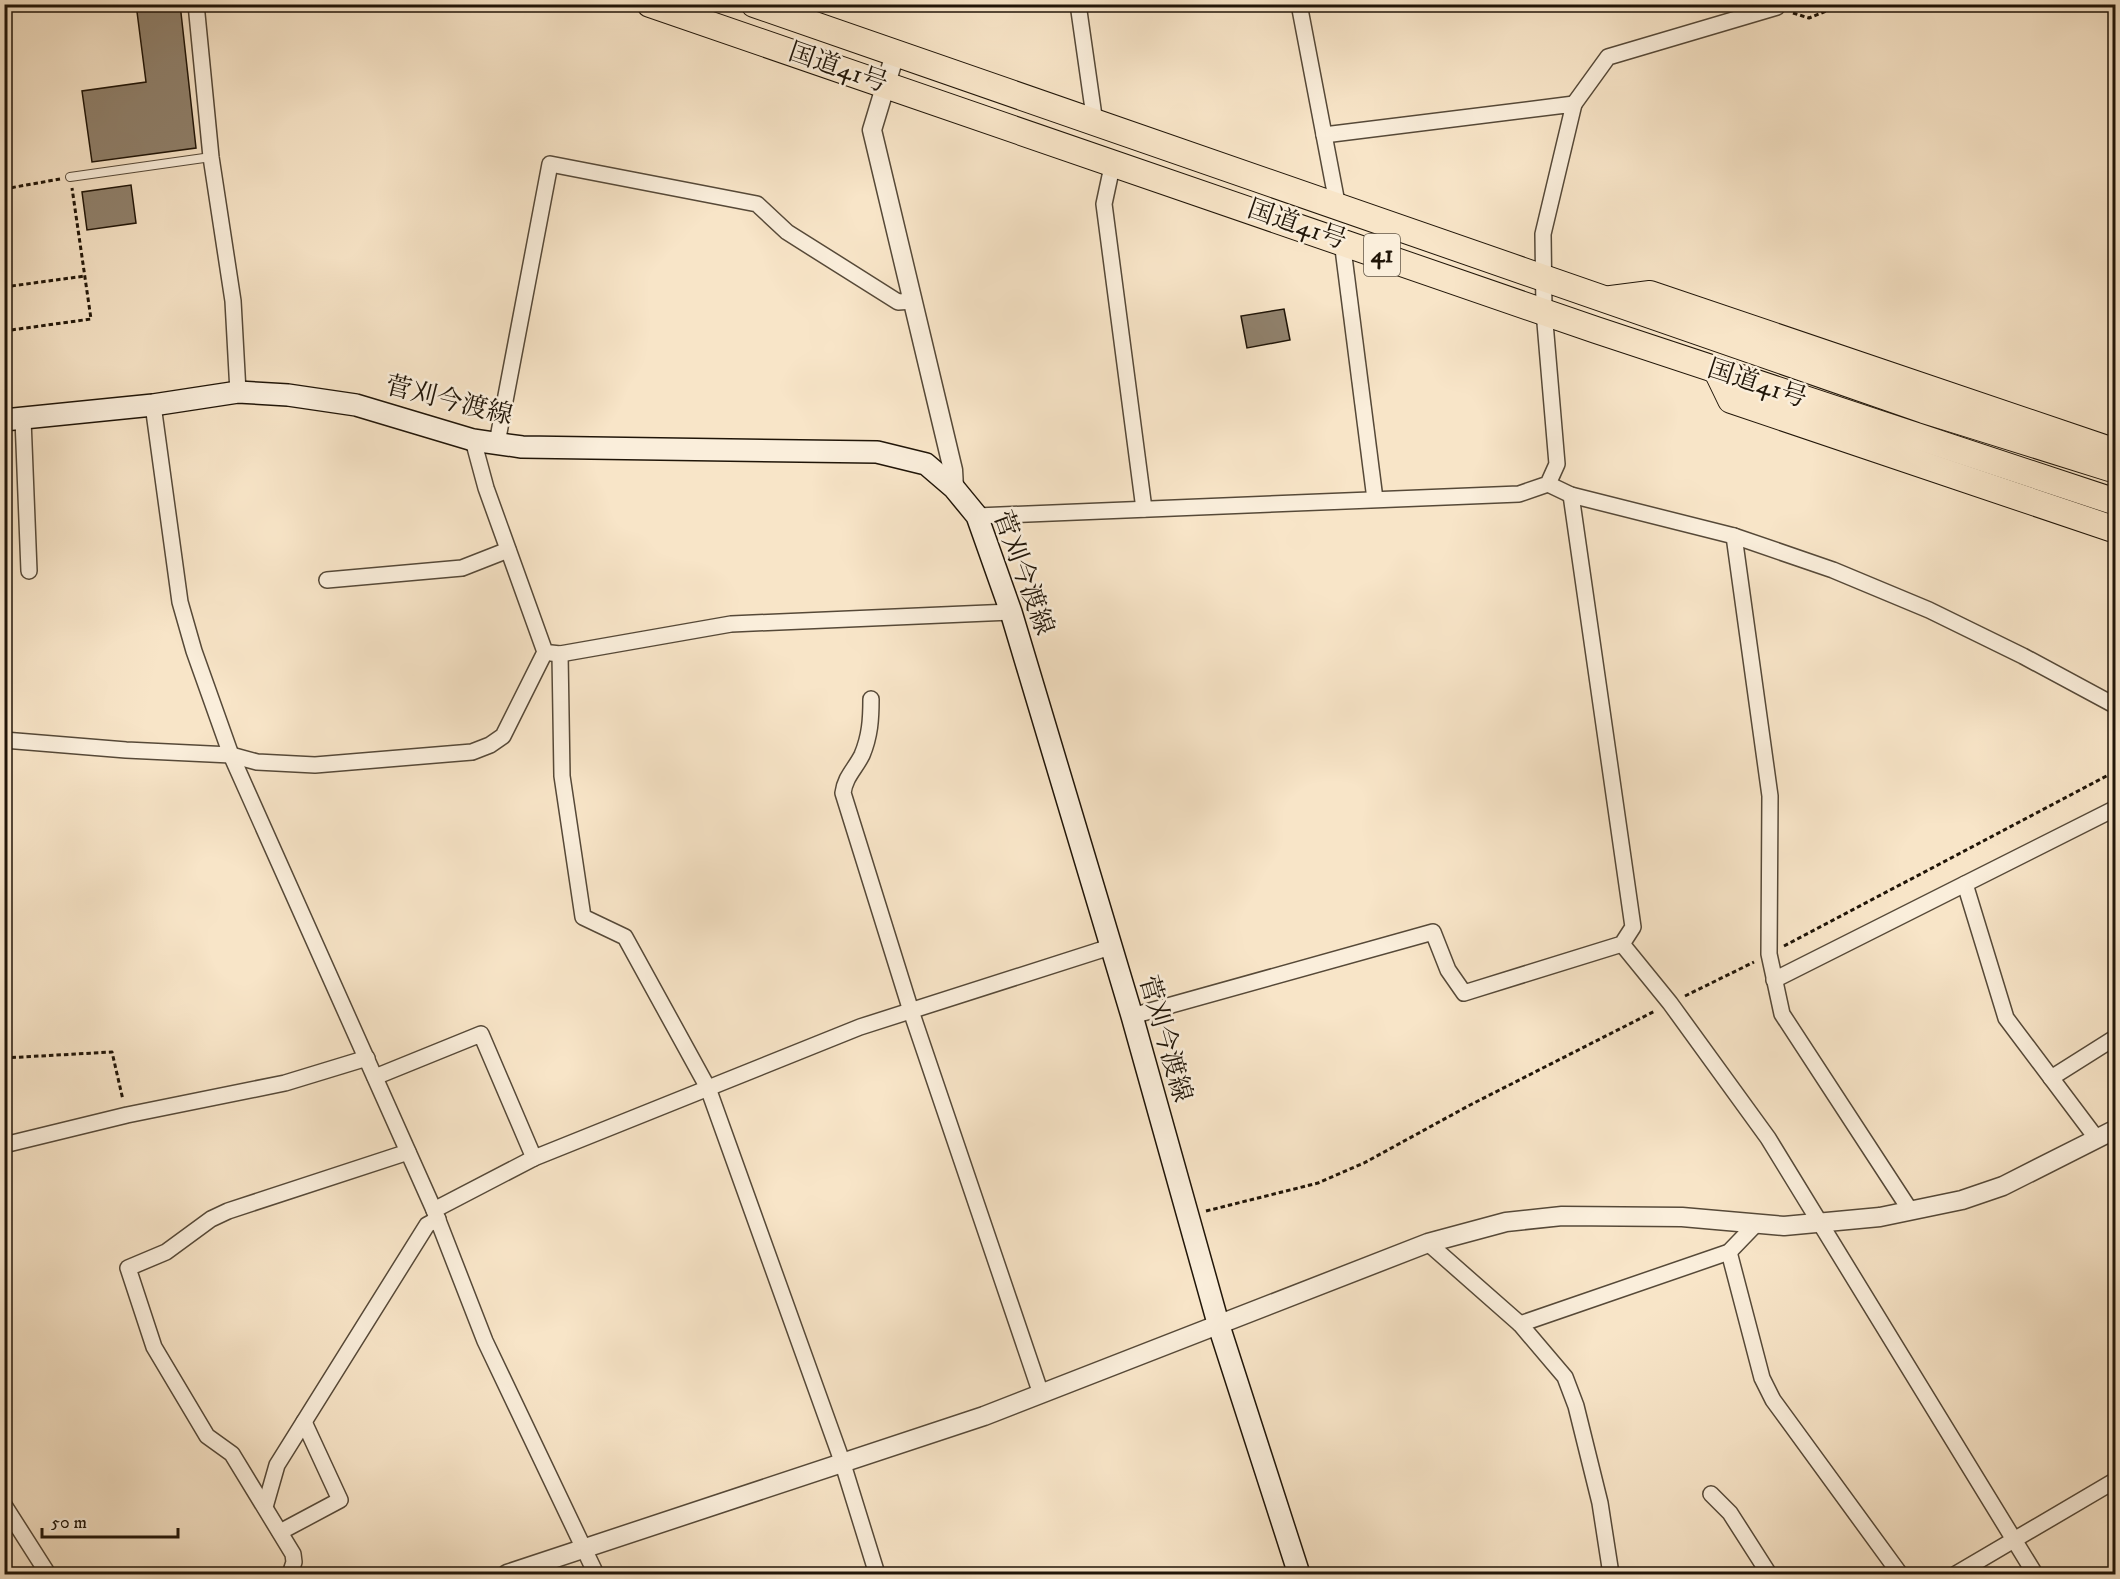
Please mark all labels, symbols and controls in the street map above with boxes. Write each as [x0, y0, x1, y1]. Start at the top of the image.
street label: 国道41号 [784, 36, 892, 100]
street label: 国道41号 [1243, 193, 1351, 257]
road number: 41 [1364, 234, 1400, 276]
street label: 国道41号 [1703, 352, 1811, 416]
street label: 菅刈今渡線 [382, 369, 516, 433]
street label: 菅刈今渡線 [985, 506, 1061, 640]
street label: 菅刈今渡線 [1131, 972, 1199, 1106]
scale bar [42, 1501, 178, 1539]
text: 50 m [51, 1512, 87, 1534]

